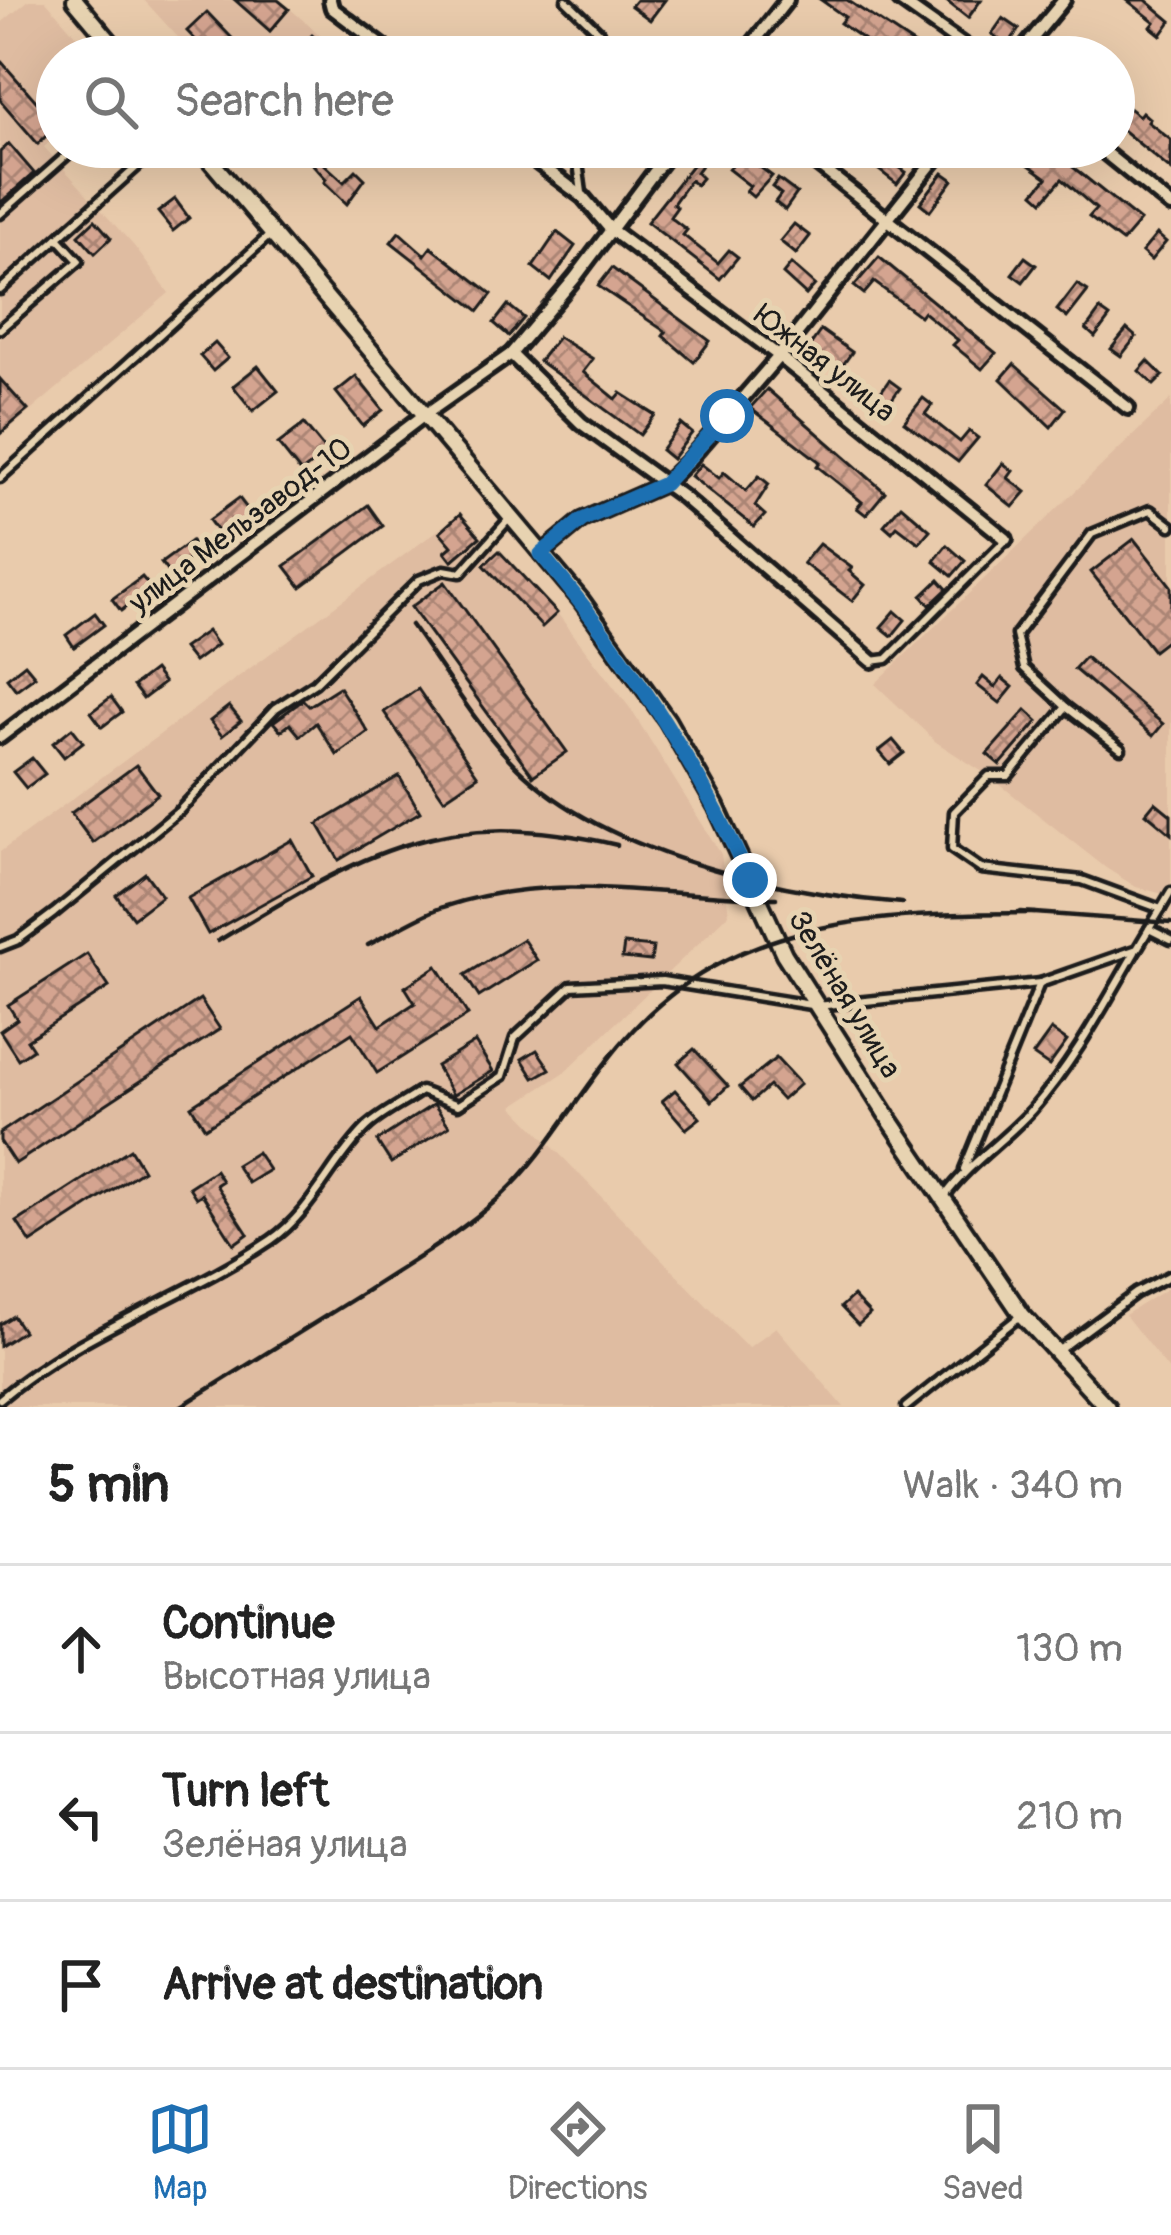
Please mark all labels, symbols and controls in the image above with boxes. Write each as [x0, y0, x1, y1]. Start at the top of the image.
search box [36, 36, 1135, 168]
icon: search [78, 69, 144, 135]
text: Search here [174, 74, 394, 130]
street label: Южная улица [747, 297, 903, 430]
route start [700, 389, 754, 443]
street label: улица Мельзавод-10 [121, 430, 359, 622]
route end [723, 853, 777, 907]
street label: Зелёная улица [780, 904, 909, 1085]
text: 5 min [48, 1453, 169, 1517]
text: Walk · 340 m [902, 1461, 1123, 1510]
text: Continue [162, 1596, 335, 1652]
icon: ahead [48, 1616, 114, 1682]
text: 130 m [1016, 1624, 1123, 1673]
text: Высотная улица [162, 1652, 431, 1701]
text: Turn left [162, 1764, 329, 1820]
icon: left [48, 1784, 114, 1850]
text: 210 m [1016, 1792, 1123, 1841]
text: Зелёная улица [162, 1820, 408, 1869]
icon: arrive [48, 1952, 114, 2018]
text: Arrive at destination [162, 1957, 543, 2013]
tab: Map [147, 2096, 213, 2209]
tab: Directions [508, 2096, 648, 2209]
tab: Saved [942, 2096, 1024, 2209]

